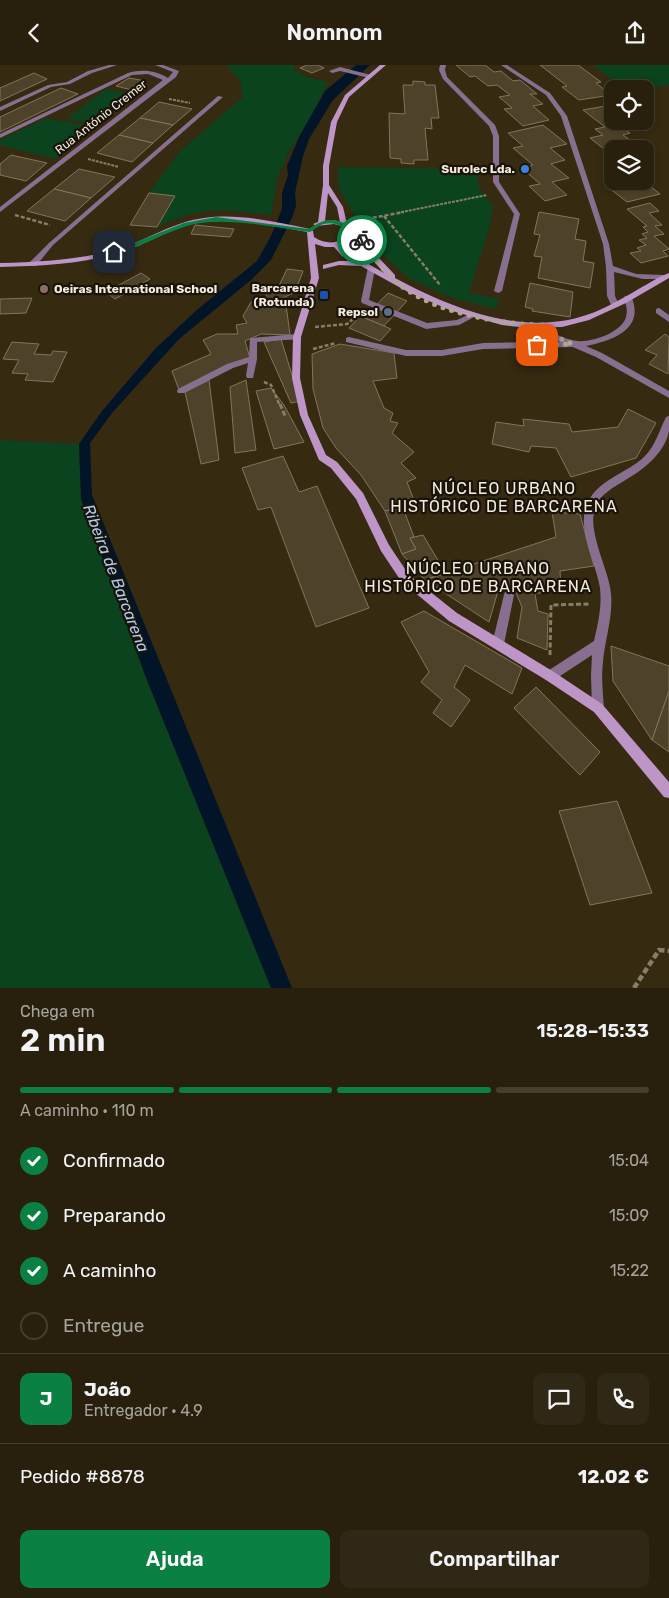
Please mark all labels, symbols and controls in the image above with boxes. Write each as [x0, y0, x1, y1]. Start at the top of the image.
icon: back [20, 19, 48, 47]
text: Nomnom [286, 19, 383, 46]
icon: share [621, 19, 649, 47]
street label: Rua António Cremer [52, 77, 150, 157]
map controls [604, 80, 654, 190]
button: locate [604, 80, 654, 130]
button: layers [604, 140, 654, 190]
place label: Surolec Lda. [441, 162, 515, 176]
marker: Surolec Lda. [519, 163, 531, 175]
courier [337, 215, 387, 265]
icon: bike [348, 226, 376, 254]
pin [93, 231, 135, 273]
icon: home [100, 238, 128, 266]
place label: Barcarena (Rotunda) [252, 281, 314, 309]
place label: Oeiras International School [54, 282, 217, 296]
marker: Oeiras International School [38, 283, 50, 295]
marker: Barcarena (Rotunda) [318, 289, 330, 301]
place label: Repsol [338, 305, 378, 319]
marker: Repsol [382, 306, 394, 318]
pin [516, 324, 558, 366]
icon: bag [523, 331, 551, 359]
district label: NÚCLEO URBANO HISTÓRICO DE BARCARENA [390, 478, 618, 516]
water label: Ribeira de Barcarena [79, 501, 153, 655]
district label: NÚCLEO URBANO HISTÓRICO DE BARCARENA [364, 558, 592, 596]
text: Chega em [20, 1002, 95, 1021]
text: 15:28–15:33 [537, 1019, 649, 1042]
text: 2 min [20, 1021, 105, 1059]
text: A caminho · 110 m [20, 1101, 154, 1120]
icon: check [20, 1147, 48, 1175]
text: Confirmado [63, 1149, 165, 1172]
text: 15:04 [608, 1151, 649, 1170]
icon: check [20, 1202, 48, 1230]
text: Preparando [63, 1204, 166, 1227]
text: 15:09 [609, 1206, 649, 1225]
icon: check [20, 1257, 48, 1285]
text: A caminho [63, 1259, 156, 1282]
text: 15:22 [610, 1261, 649, 1280]
text: Entregue [63, 1314, 144, 1337]
button: chat [533, 1373, 585, 1425]
button: phone [597, 1373, 649, 1425]
text: João [84, 1378, 131, 1401]
text: J [40, 1387, 52, 1410]
text: Entregador · 4.9 [84, 1401, 203, 1420]
text: Pedido #8878 [20, 1465, 145, 1488]
text: 12.02 € [578, 1465, 649, 1488]
button: Ajuda [20, 1530, 330, 1588]
button: Compartilhar [340, 1530, 649, 1588]

